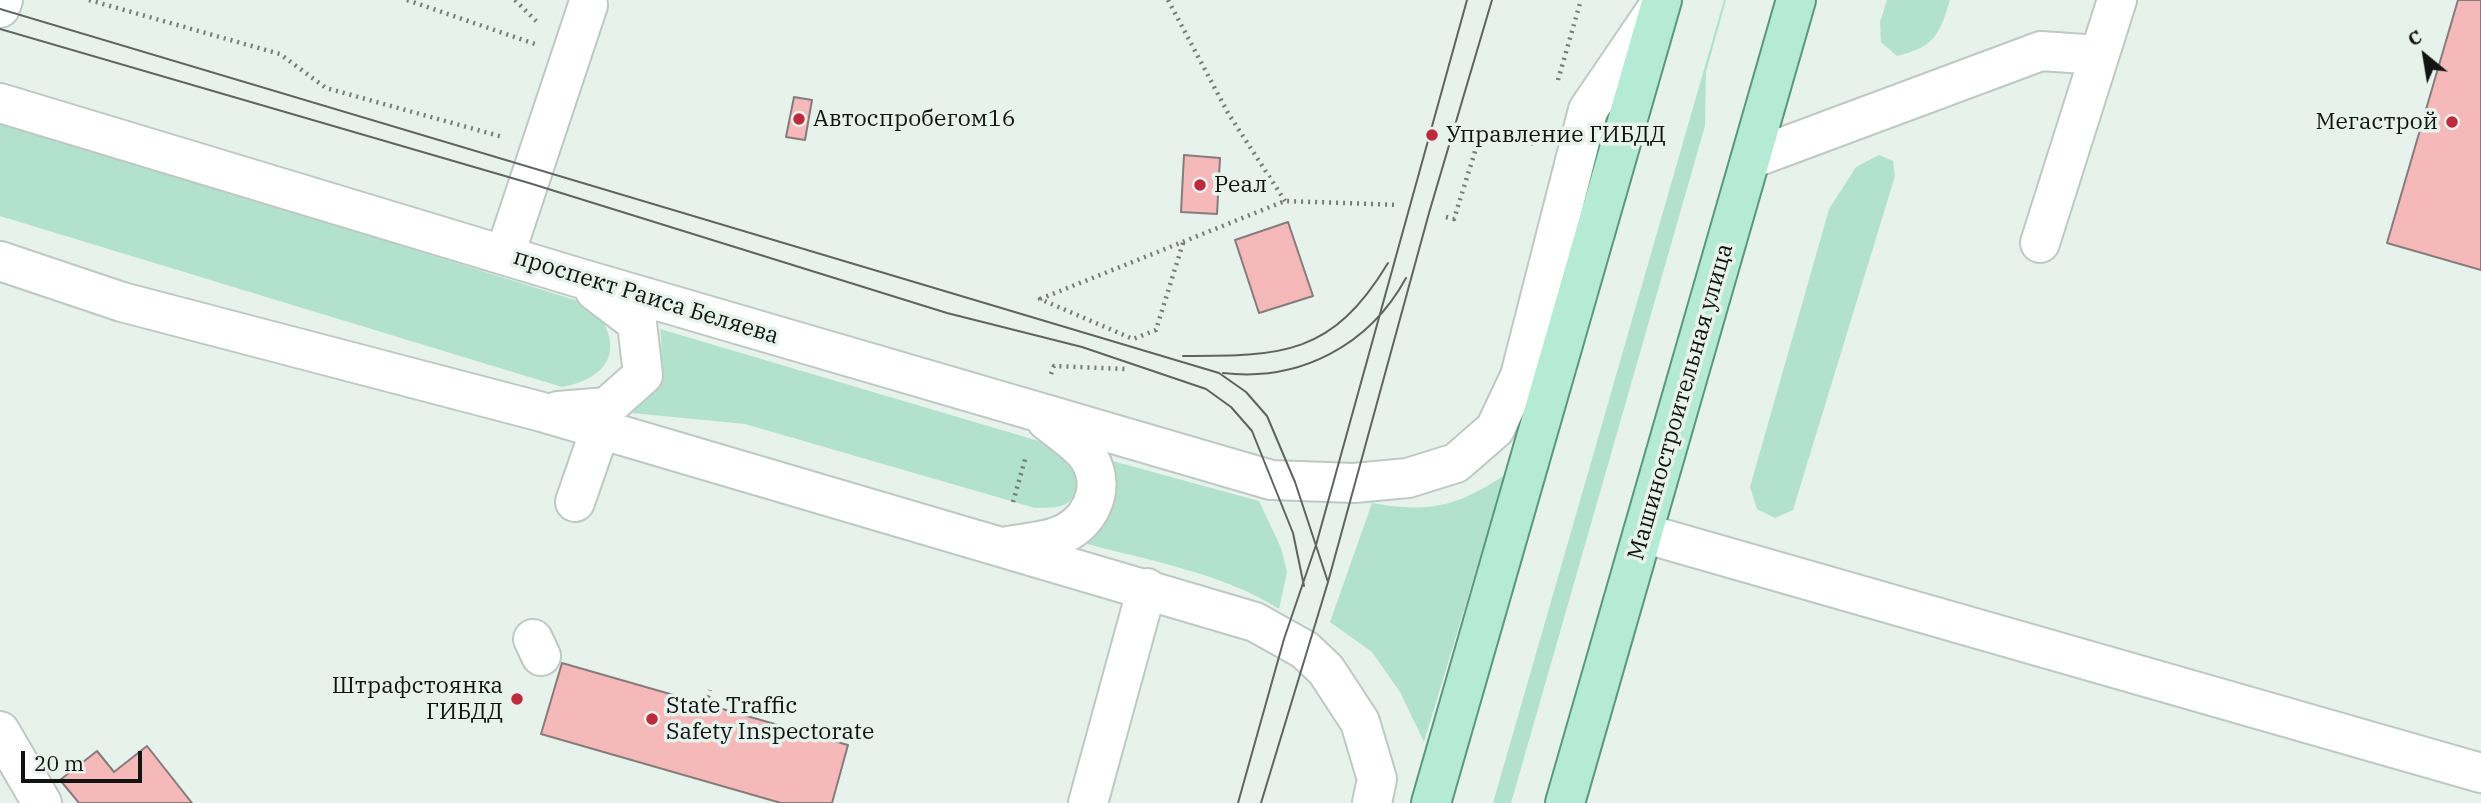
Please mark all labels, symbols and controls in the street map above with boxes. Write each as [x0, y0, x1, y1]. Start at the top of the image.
north arrow [2390, 21, 2460, 91]
text: С [2403, 24, 2426, 51]
place label: Автоспробегом16 [813, 105, 1016, 133]
place label: Мегастрой [2315, 108, 2438, 136]
marker: Автоспробегом16 [791, 111, 807, 127]
marker: Мегастрой [2444, 114, 2460, 130]
place label: Управление ГИБДД [1446, 121, 1666, 149]
marker: Управление ГИБДД [1424, 127, 1440, 143]
place label: Реал [1214, 171, 1267, 199]
marker: Реал [1192, 177, 1208, 193]
street label: Машиностроительная улица [1623, 241, 1739, 563]
street label: проспект Раиса Беляева [510, 243, 782, 351]
place label: Штрафстоянка ГИБДД [332, 672, 503, 726]
marker: Штрафстоянка ГИБДД [509, 691, 525, 707]
place label: State Traffic Safety Inspectorate [666, 692, 874, 746]
marker: State Traffic Safety Inspectorate [644, 711, 660, 727]
scale bar [24, 736, 145, 780]
text: 20 m [34, 749, 84, 777]

